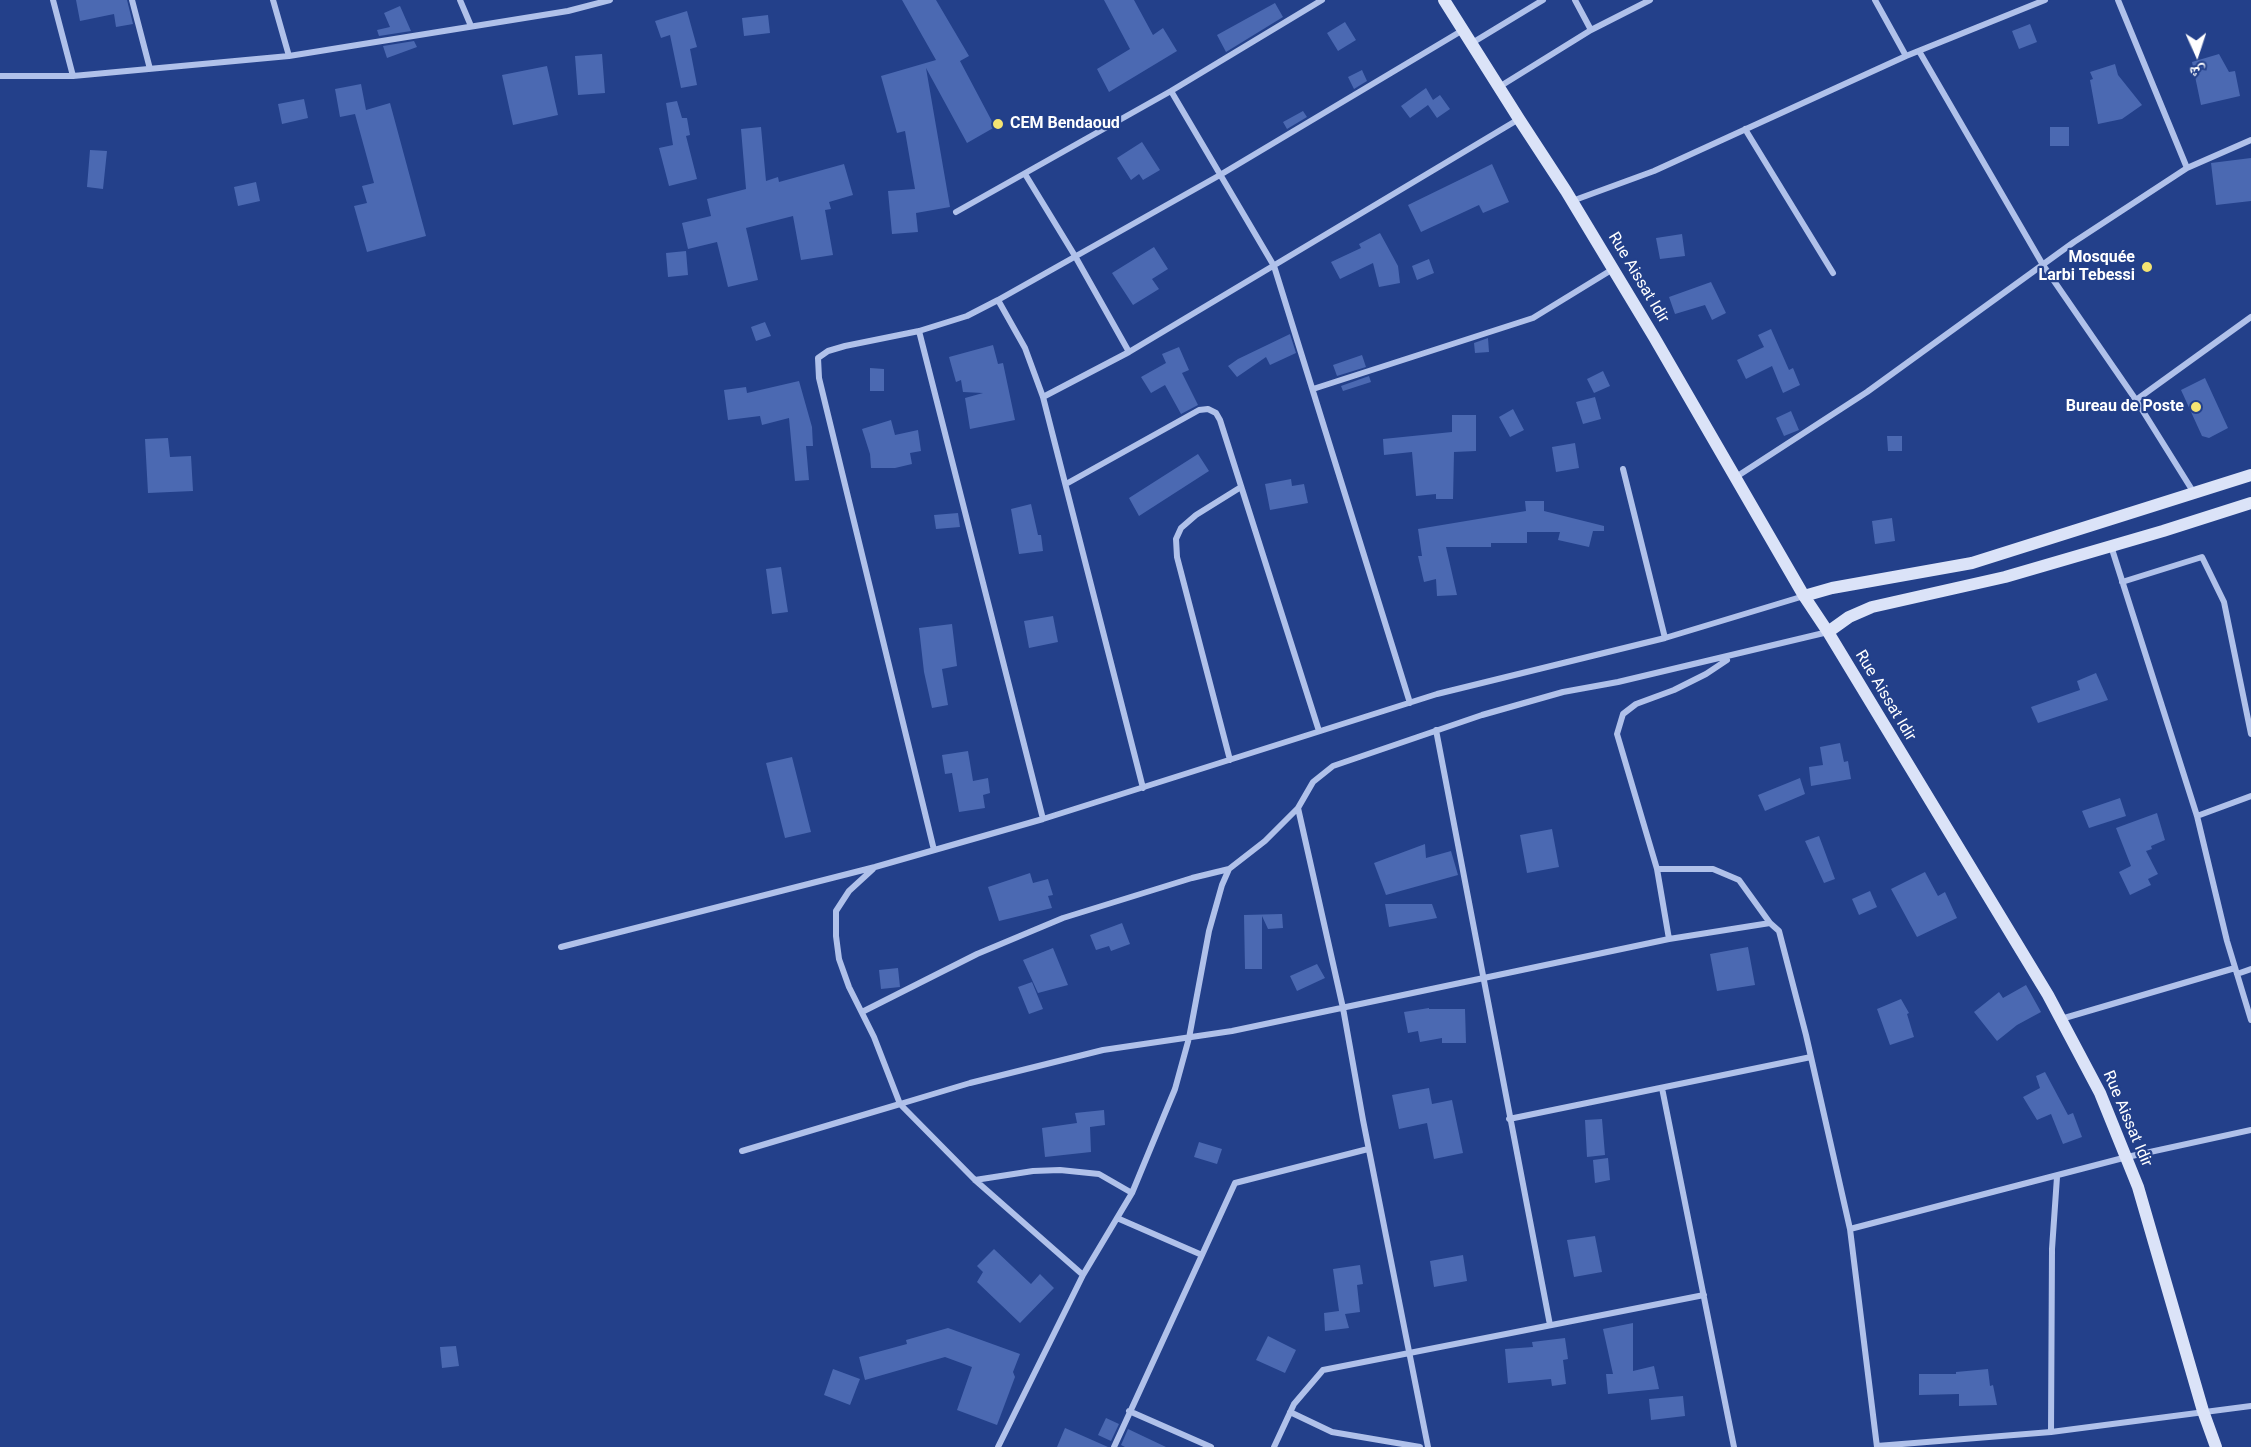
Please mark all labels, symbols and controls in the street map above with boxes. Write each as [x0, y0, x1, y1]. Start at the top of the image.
north arrow [2167, 24, 2227, 84]
text: ش [2189, 63, 2207, 82]
place label: CEM Bendaoud [1010, 114, 1120, 134]
marker: CEM Bendaoud [991, 117, 1005, 131]
street label: Rue Aissat Idir [1603, 229, 1673, 327]
place label: Mosquée Larbi Tebessi [2039, 248, 2135, 286]
marker: Mosquée Larbi Tebessi [2140, 260, 2154, 274]
place label: Bureau de Poste [2066, 397, 2184, 417]
marker: Bureau de Poste [2189, 400, 2203, 414]
street label: Rue Aissat Idir [1850, 647, 1920, 745]
street label: Rue Aissat Idir [2098, 1068, 2156, 1170]

